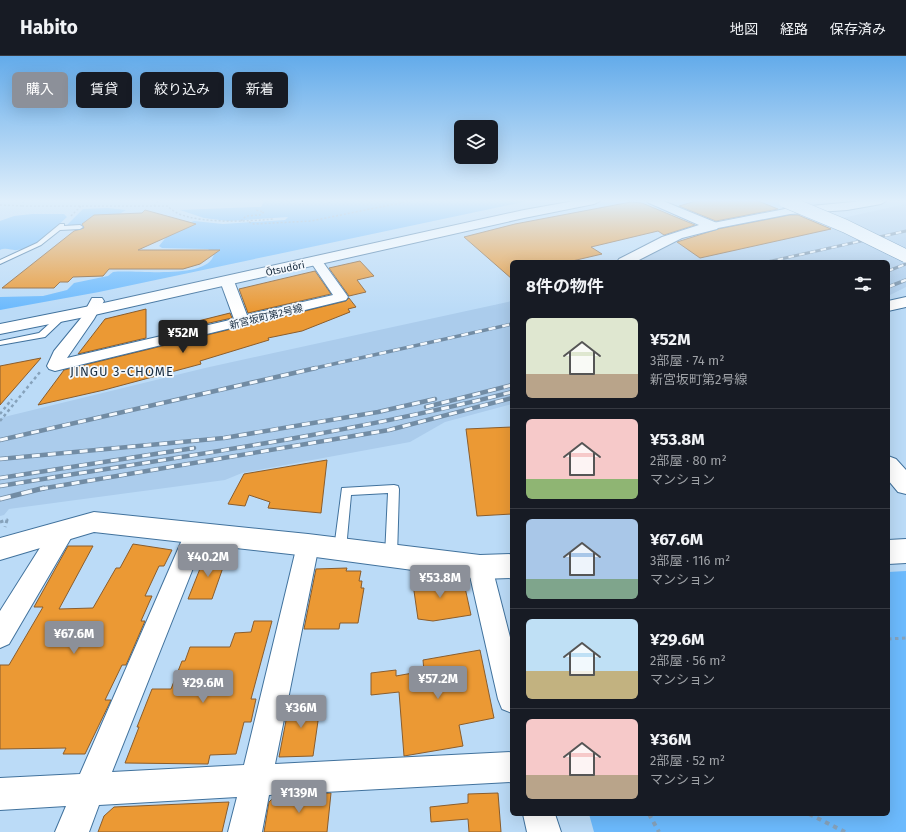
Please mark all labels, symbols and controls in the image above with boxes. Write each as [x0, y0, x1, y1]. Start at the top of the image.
text: Habito [20, 16, 78, 39]
text: 地図 [730, 21, 758, 38]
text: 経路 [780, 21, 808, 38]
text: 保存済み [830, 21, 886, 38]
chip: 購入 [12, 72, 68, 108]
chip: 賃貸 [76, 72, 132, 108]
chip: 絞り込み [140, 72, 224, 108]
chip: 新着 [232, 72, 288, 108]
map controls [454, 120, 498, 164]
button: layers [454, 120, 498, 164]
street label: Ōtsudōri [264, 258, 306, 279]
icon: filters [852, 273, 874, 295]
text: 8件の物件 [526, 276, 604, 297]
street label: 新宮坂町第2号線 [228, 302, 304, 332]
pin: ¥52M [159, 320, 207, 354]
text: ¥52M [168, 325, 198, 340]
text: ¥52M [650, 329, 691, 350]
icon: home [558, 334, 606, 382]
text: 3部屋 · 74 m² [650, 353, 724, 368]
district label: JINGU 3-CHOME [70, 364, 174, 379]
text: 新宮坂町第2号線 [650, 372, 747, 387]
text: ¥53.8M [650, 429, 705, 450]
icon: home [558, 435, 606, 483]
text: 2部屋 · 80 m² [650, 453, 727, 468]
text: マンション [650, 472, 715, 487]
text: ¥67.6M [650, 529, 703, 550]
icon: home [558, 535, 606, 583]
pin: ¥40.2M [175, 544, 241, 578]
text: ¥40.2M [187, 549, 229, 564]
text: 3部屋 · 116 m² [650, 553, 730, 568]
pin: ¥53.8M [407, 565, 473, 599]
text: ¥53.8M [419, 570, 461, 585]
text: マンション [650, 572, 715, 587]
pin: ¥67.6M [41, 621, 107, 655]
text: ¥67.6M [54, 626, 94, 641]
text: ¥29.6M [650, 629, 704, 650]
icon: home [558, 635, 606, 683]
text: 2部屋 · 56 m² [650, 653, 726, 668]
pin: ¥57.2M [405, 666, 471, 700]
pin: ¥29.6M [170, 670, 236, 704]
text: ¥57.2M [418, 671, 458, 686]
text: マンション [650, 672, 715, 687]
text: ¥29.6M [182, 675, 224, 690]
pin: ¥36M [277, 695, 325, 729]
text: ¥36M [285, 700, 317, 715]
text: ¥36M [650, 729, 691, 750]
icon: home [558, 735, 606, 783]
text: 2部屋 · 52 m² [650, 753, 725, 768]
text: マンション [650, 772, 715, 787]
pin: ¥139M [271, 780, 327, 814]
text: ¥139M [280, 785, 318, 800]

